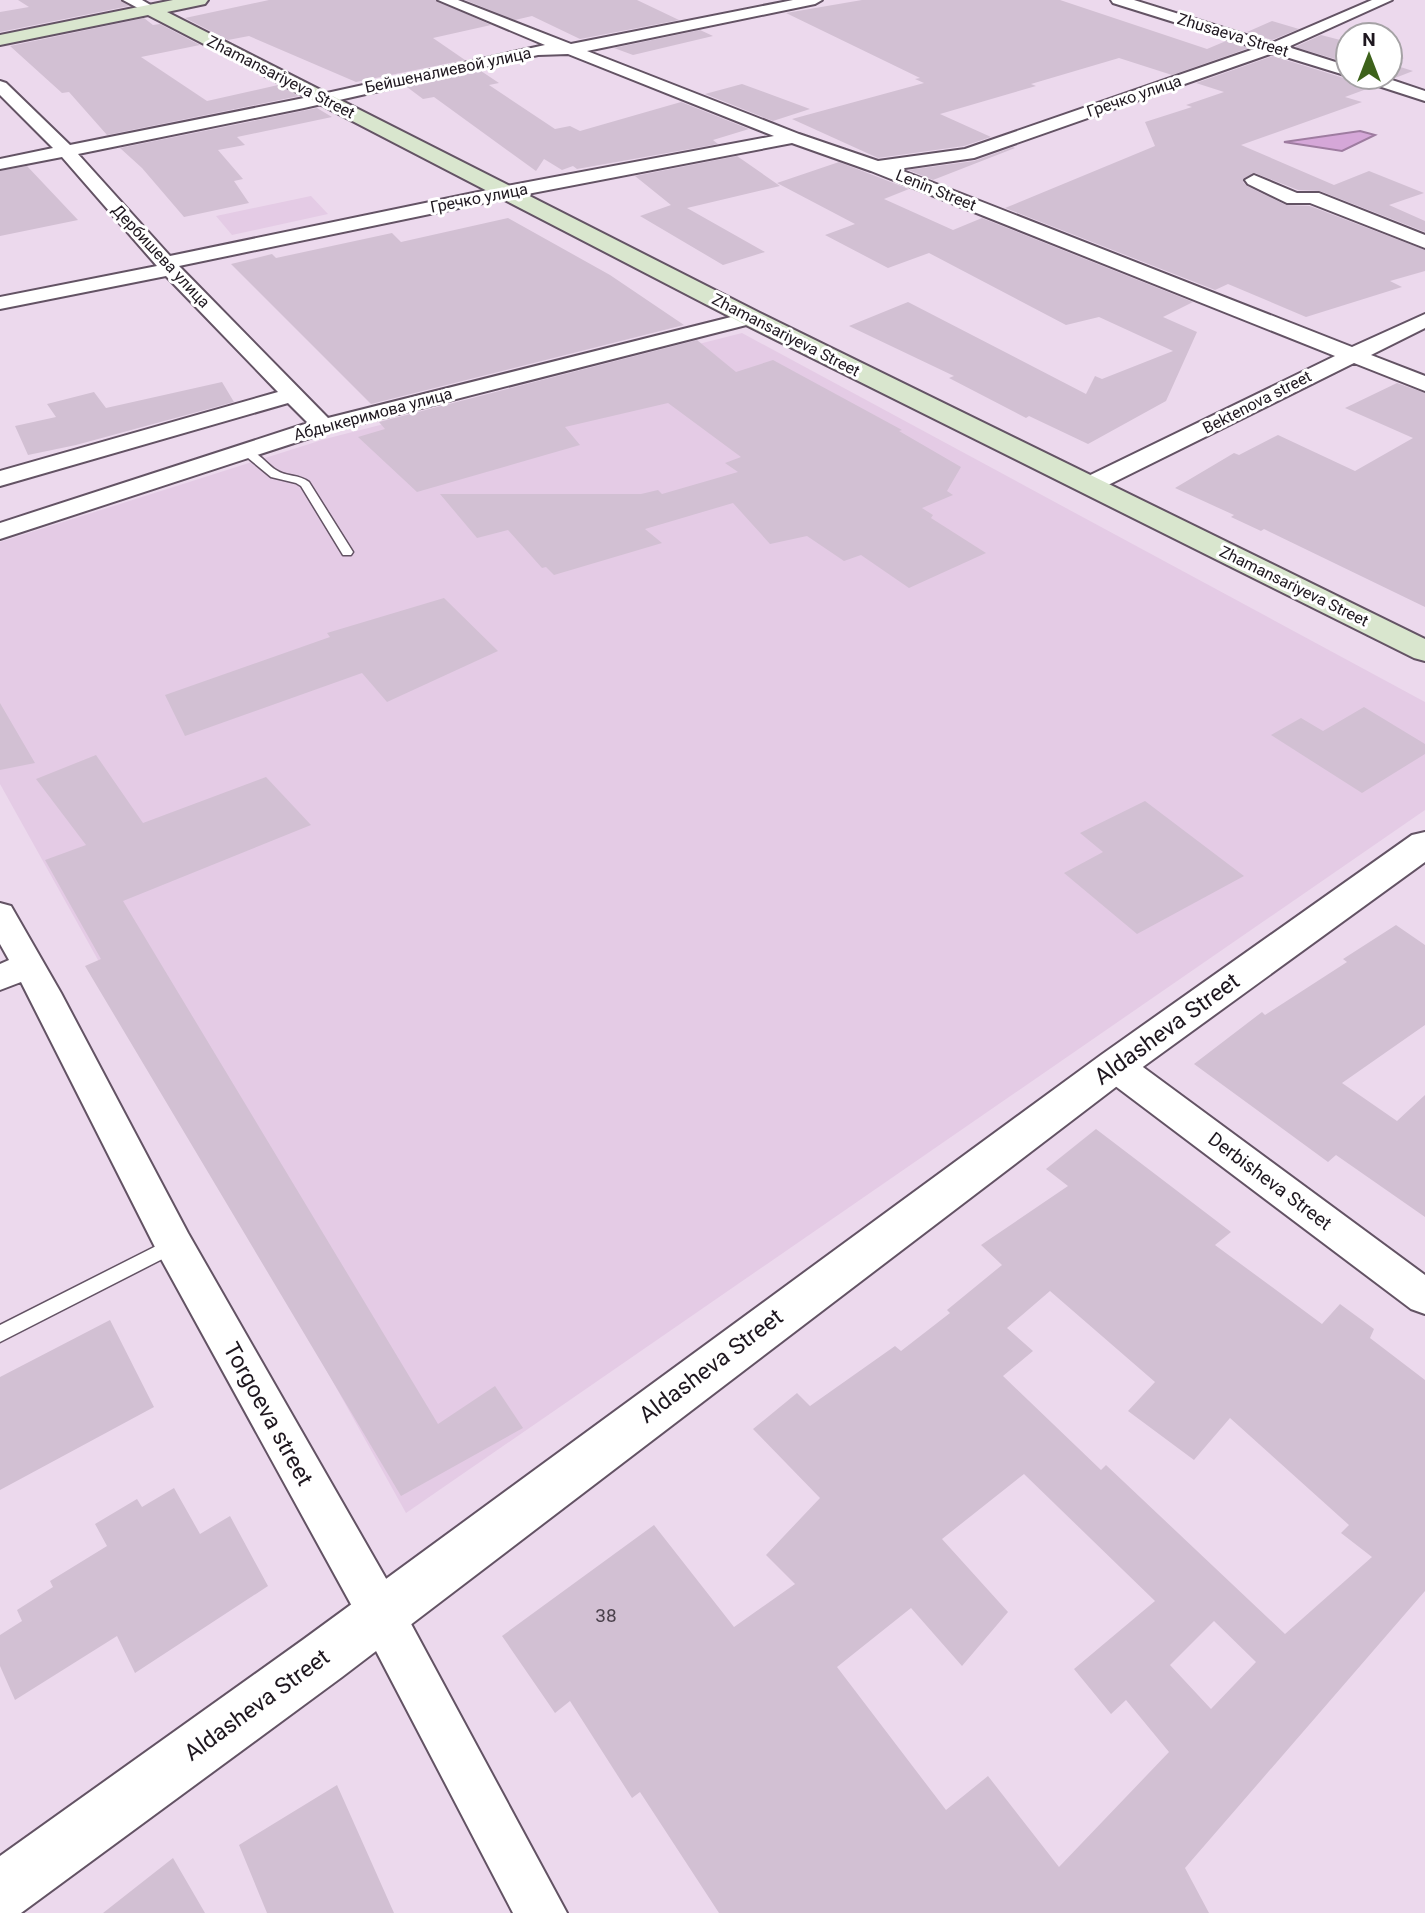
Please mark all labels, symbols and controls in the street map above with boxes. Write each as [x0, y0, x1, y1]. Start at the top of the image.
street label: Zhusaeva Street [1175, 9, 1291, 61]
north arrow [1334, 21, 1404, 91]
text: N [1362, 28, 1376, 51]
street label: Zhamansariyeva Street [204, 31, 358, 123]
street label: Бейшеналиевой улица [363, 43, 533, 97]
street label: Гречко улица [1084, 71, 1184, 121]
street label: Lenin Street [893, 165, 979, 215]
street label: Гречко улица [429, 179, 529, 217]
street label: Дербишева улица [108, 200, 214, 312]
street label: Zhamansariyeva Street [709, 289, 863, 381]
street label: Bektenova street [1199, 366, 1315, 438]
street label: Абдыкеримова улица [292, 384, 454, 444]
street label: Zhamansariyeva Street [1216, 542, 1372, 630]
street label: Aldasheva Street [1089, 967, 1245, 1091]
street label: Derbisheva Street [1204, 1127, 1336, 1235]
street label: Aldasheva Street [634, 1303, 788, 1429]
street label: Torgoeva street [218, 1338, 318, 1490]
house number: 38 [595, 1604, 617, 1627]
street label: Aldasheva Street [179, 1643, 335, 1767]

